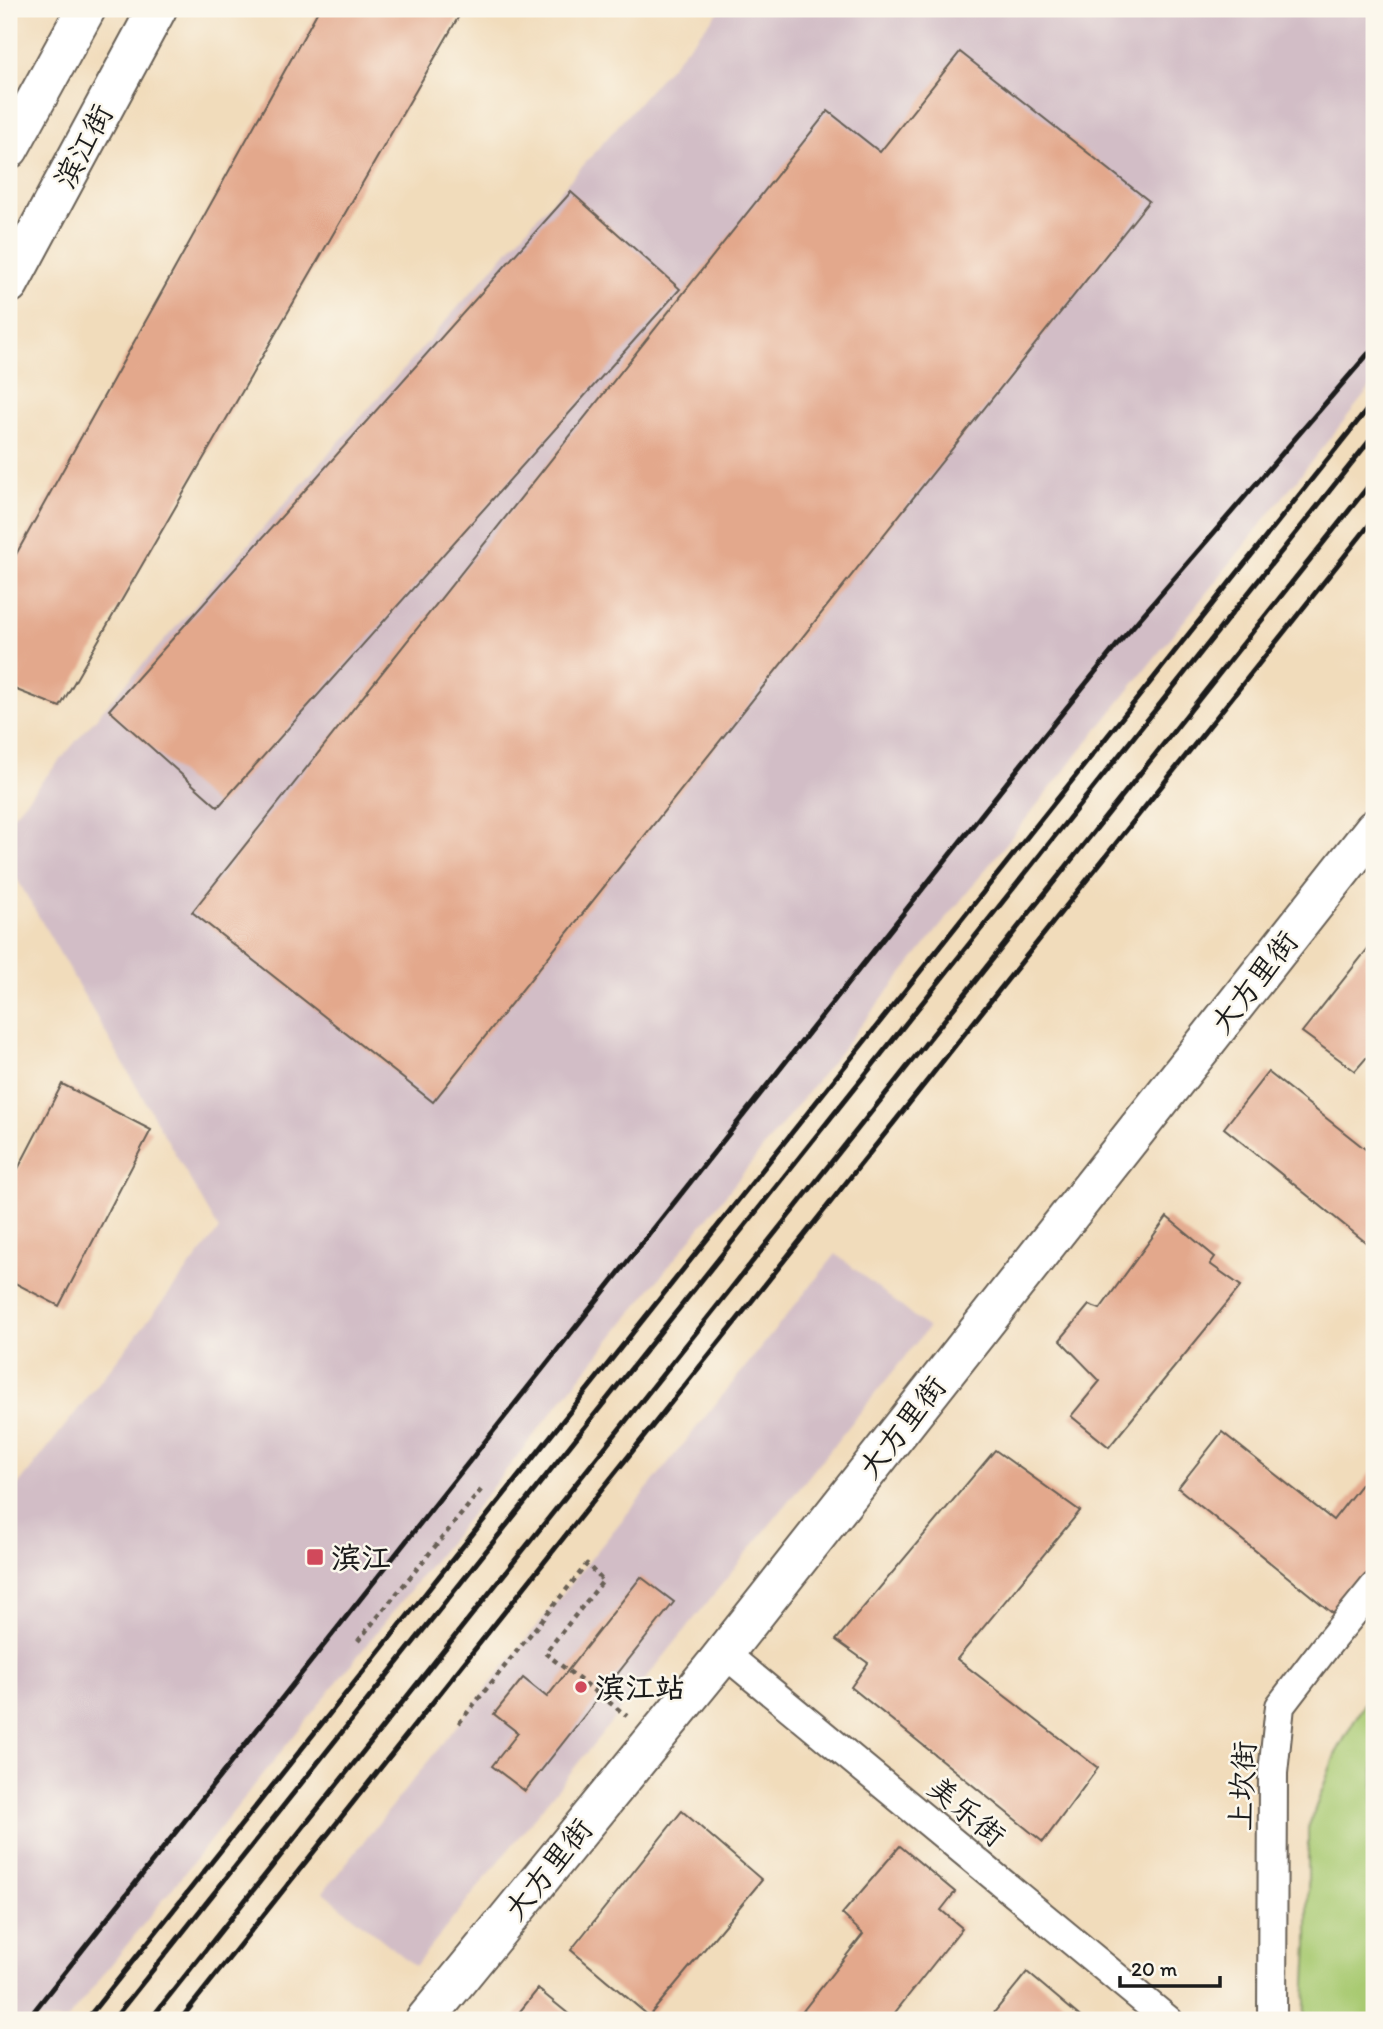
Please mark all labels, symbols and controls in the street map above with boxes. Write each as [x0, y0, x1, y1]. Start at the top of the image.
street label: 滨江街 [46, 98, 120, 194]
street label: 大方里街 [1202, 923, 1306, 1041]
street label: 大方里街 [850, 1368, 954, 1486]
place label: 滨江 [331, 1539, 391, 1576]
marker: 滨江 [305, 1547, 325, 1567]
place label: 滨江站 [595, 1669, 685, 1706]
marker: 滨江站 [573, 1679, 589, 1695]
street label: 上坎街 [1221, 1740, 1263, 1832]
street label: 美乐街 [921, 1768, 1013, 1854]
street label: 大方里街 [496, 1811, 600, 1927]
scale bar [1120, 1945, 1220, 1989]
text: 20 m [1131, 1956, 1178, 1981]

